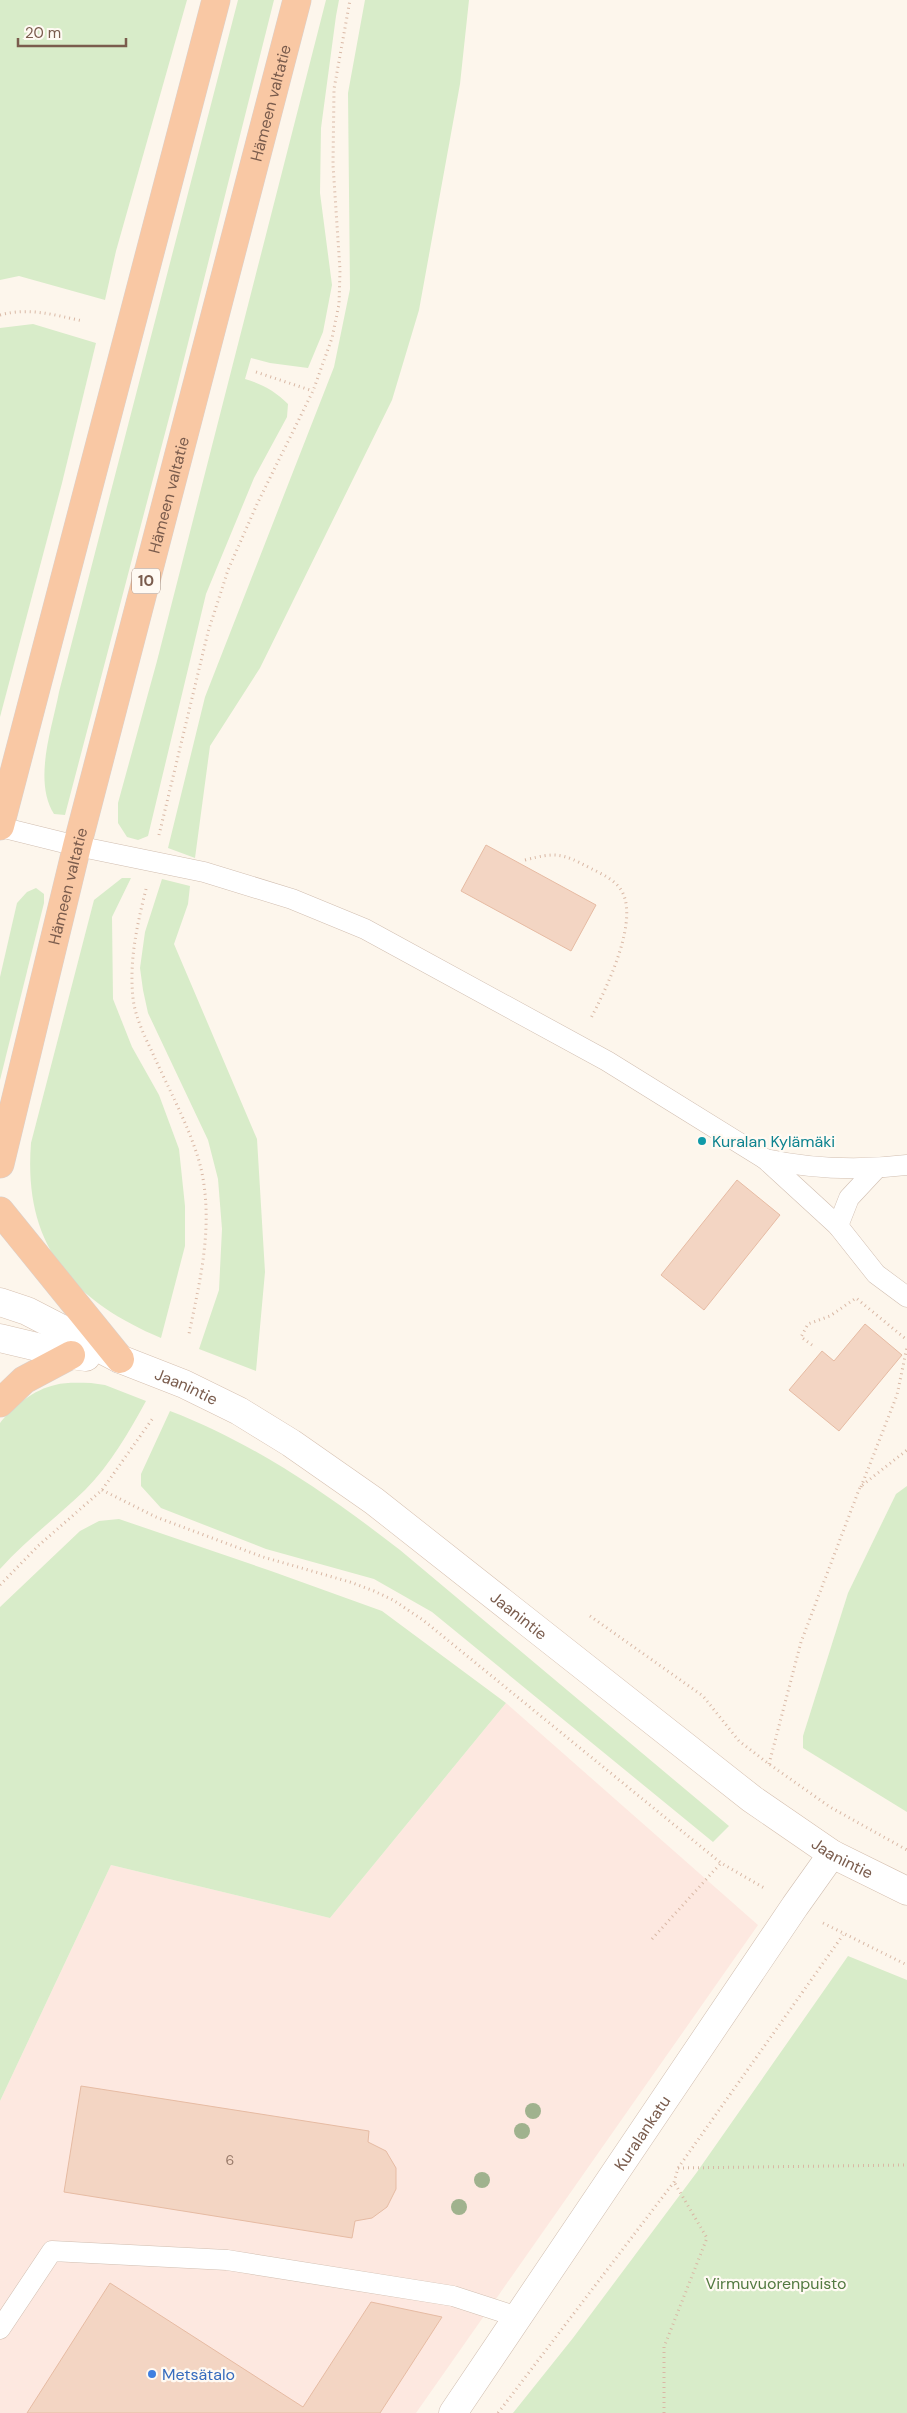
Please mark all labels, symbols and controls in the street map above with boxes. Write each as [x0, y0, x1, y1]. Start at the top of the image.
scale bar [18, 15, 125, 47]
text: 20 m [25, 23, 61, 43]
street label: Hämeen valtatie [245, 42, 295, 164]
street label: Hämeen valtatie [143, 434, 194, 556]
road number: 10 [132, 568, 160, 594]
street label: Hämeen valtatie [43, 825, 92, 947]
place label: Kuralan Kylämäki [712, 1131, 835, 1152]
marker: Kuralan Kylämäki [696, 1135, 708, 1147]
street label: Jaanintie [152, 1363, 222, 1410]
street label: Jaanintie [486, 1586, 552, 1644]
street label: Jaanintie [808, 1833, 877, 1883]
street label: Kuralankatu [609, 2091, 675, 2174]
house number: 6 [226, 2151, 234, 2169]
park label: Virmuvuorenpuisto [705, 2273, 847, 2294]
place label: Metsätalo [162, 2364, 235, 2385]
marker: Metsätalo [146, 2368, 158, 2380]

